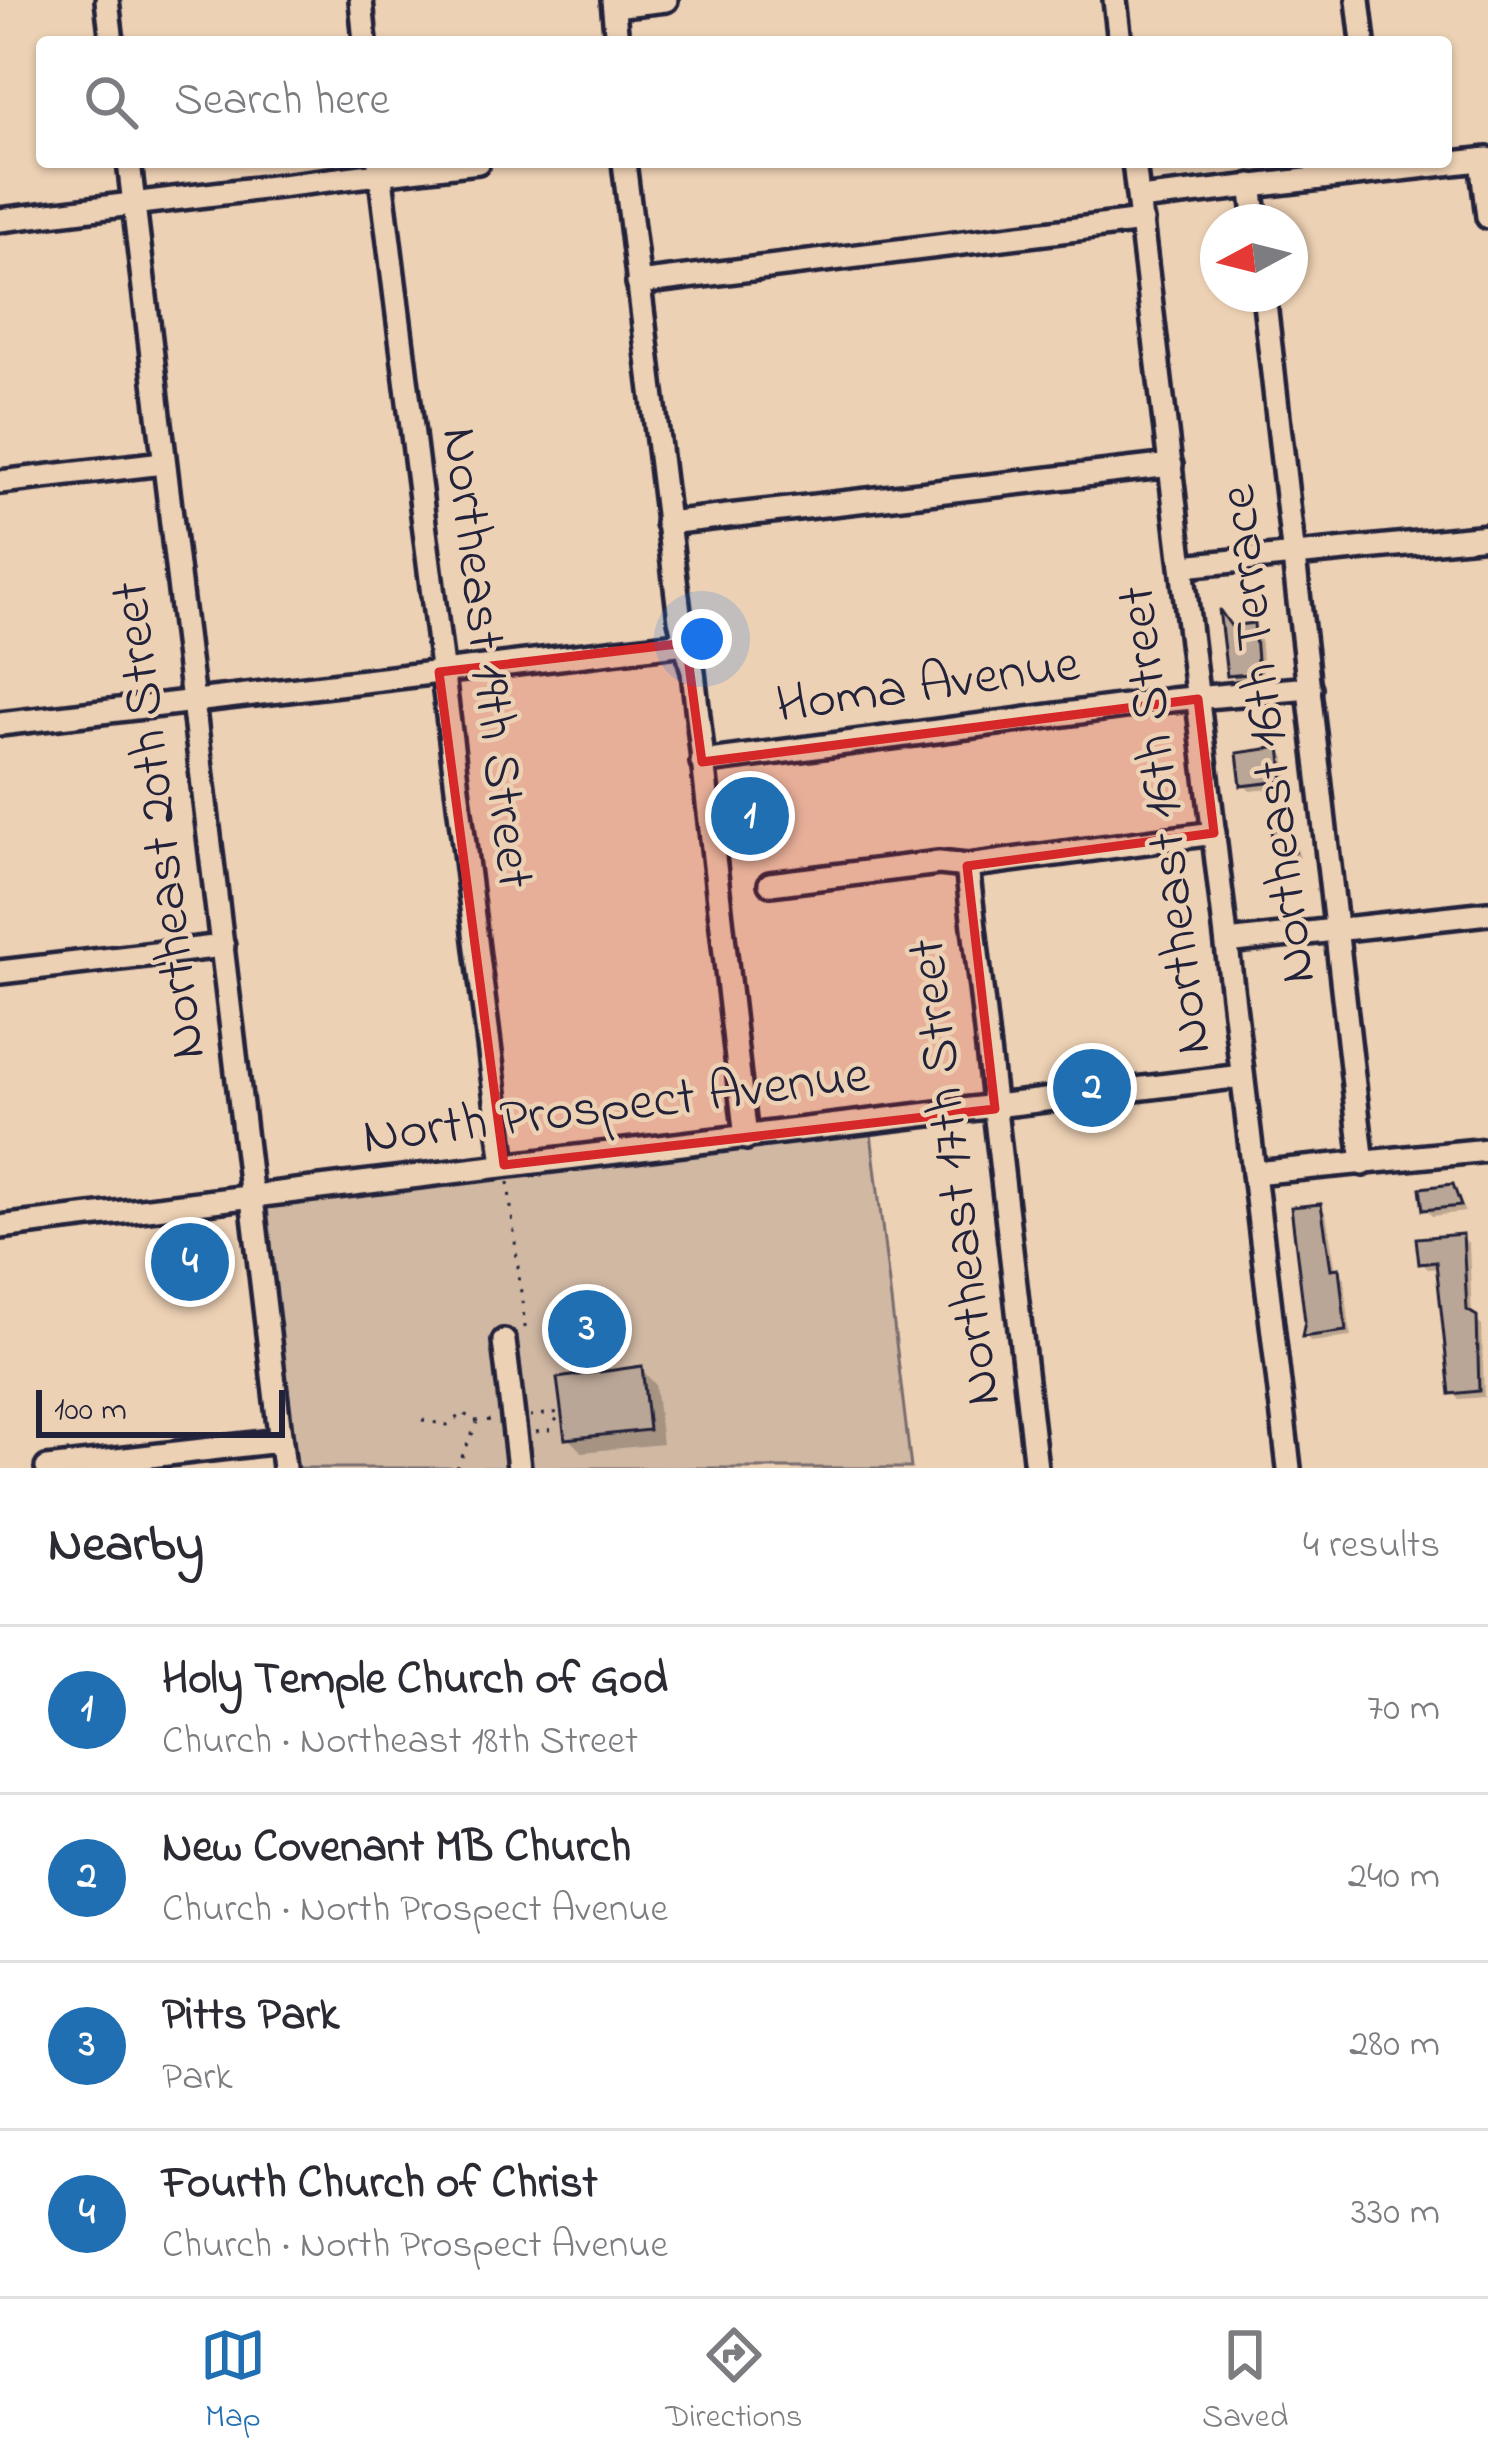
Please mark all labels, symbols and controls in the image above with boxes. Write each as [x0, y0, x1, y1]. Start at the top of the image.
search box [36, 36, 1452, 168]
icon: search [78, 69, 144, 135]
text: Search here [174, 69, 390, 135]
north arrow [1200, 204, 1308, 312]
street label: Northeast 19th Street [418, 423, 552, 893]
street label: Northeast 16th Terrace [1201, 479, 1339, 988]
street label: Northeast 20th Street [93, 576, 229, 1064]
street label: Northeast 16th Street [1100, 581, 1234, 1059]
your location [672, 609, 732, 669]
street label: Homa Avenue [771, 627, 1085, 747]
pin: 1 [711, 771, 789, 861]
street label: Northeast 17th Street [890, 934, 1024, 1410]
street label: North Prospect Avenue [358, 1038, 874, 1178]
pin: 2 [1053, 1043, 1131, 1133]
pin: 4 [151, 1217, 229, 1307]
pin: 3 [548, 1284, 626, 1374]
scale bar [36, 1384, 285, 1437]
text: 100 m [54, 1387, 127, 1435]
text: Nearby [48, 1509, 204, 1584]
text: 4 results [1303, 1518, 1440, 1575]
text: Holy Temple Church of God [162, 1648, 668, 1714]
text: 1 [81, 1681, 93, 1738]
text: 70 m [1367, 1681, 1440, 1738]
text: Church · Northeast 18th Street [162, 1714, 638, 1771]
text: New Covenant MB Church [162, 1816, 631, 1882]
text: 2 [77, 1849, 97, 1906]
text: 240 m [1348, 1849, 1440, 1906]
text: Church · North Prospect Avenue [162, 1882, 668, 1939]
text: Pitts Park [162, 1984, 339, 2050]
text: 3 [79, 2017, 95, 2074]
text: 280 m [1349, 2017, 1440, 2074]
text: Park [162, 2050, 232, 2107]
text: Fourth Church of Christ [162, 2152, 598, 2218]
text: 4 [79, 2185, 95, 2242]
text: 330 m [1351, 2185, 1440, 2242]
text: Church · North Prospect Avenue [162, 2218, 668, 2275]
tab: Map [200, 2322, 266, 2442]
tab: Directions [665, 2322, 803, 2442]
tab: Saved [1202, 2322, 1288, 2442]

